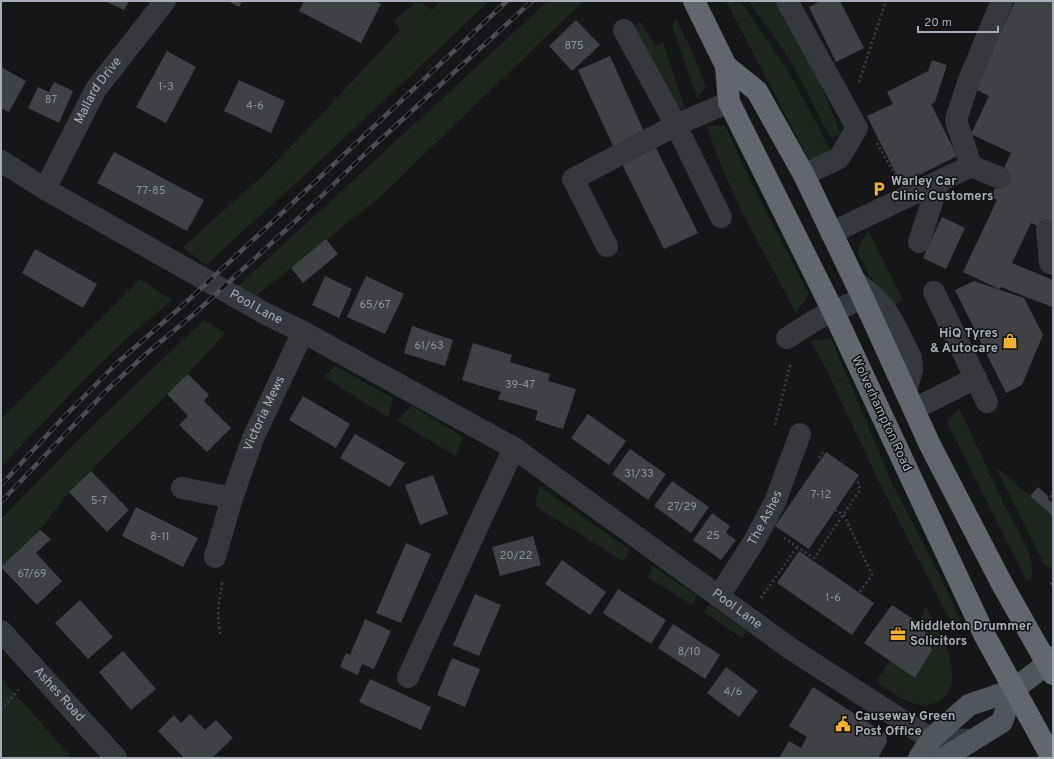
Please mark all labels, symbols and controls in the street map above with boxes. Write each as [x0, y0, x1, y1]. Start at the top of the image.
scale bar [918, 8, 998, 34]
text: 20 m [924, 15, 952, 31]
house number: 875 [564, 39, 584, 53]
street label: Mallard Drive [71, 54, 126, 127]
house number: 1-3 [158, 80, 174, 94]
house number: 87 [45, 93, 57, 107]
house number: 4-6 [246, 99, 264, 113]
place label: Warley Car Clinic Customers [891, 174, 993, 205]
parking icon: Warley Car Clinic Customers [870, 180, 888, 198]
house number: 77-85 [136, 184, 166, 198]
street label: Pool Lane [226, 287, 285, 329]
house number: 65/67 [360, 298, 391, 312]
place label: HiQ Tyres & Autocare [930, 326, 998, 357]
shop icon: HiQ Tyres & Autocare [1001, 332, 1019, 350]
house number: 61/63 [414, 339, 444, 353]
street label: Wolverhampton Road [847, 354, 915, 474]
street label: Victoria Mews [241, 373, 289, 453]
house number: 39-47 [505, 378, 535, 392]
house number: 31/33 [624, 467, 654, 481]
street label: The Ashes [745, 488, 786, 549]
house number: 7-12 [811, 488, 831, 502]
house number: 5-7 [91, 494, 107, 508]
house number: 27/29 [667, 500, 697, 514]
house number: 25 [706, 529, 720, 543]
house number: 8-11 [150, 530, 170, 544]
house number: 20/22 [500, 549, 532, 563]
house number: 67/69 [17, 567, 47, 581]
street label: Pool Lane [708, 586, 765, 633]
house number: 1-6 [825, 591, 841, 605]
place label: Middleton Drummer Solicitors [910, 619, 1032, 650]
office icon: Middleton Drummer Solicitors [889, 625, 907, 643]
house number: 8/10 [678, 645, 700, 659]
street label: Ashes Road [30, 664, 88, 726]
house number: 4/6 [724, 685, 742, 699]
place label: Causeway Green Post Office [855, 709, 955, 740]
public building icon: Causeway Green Post Office [834, 715, 852, 733]

